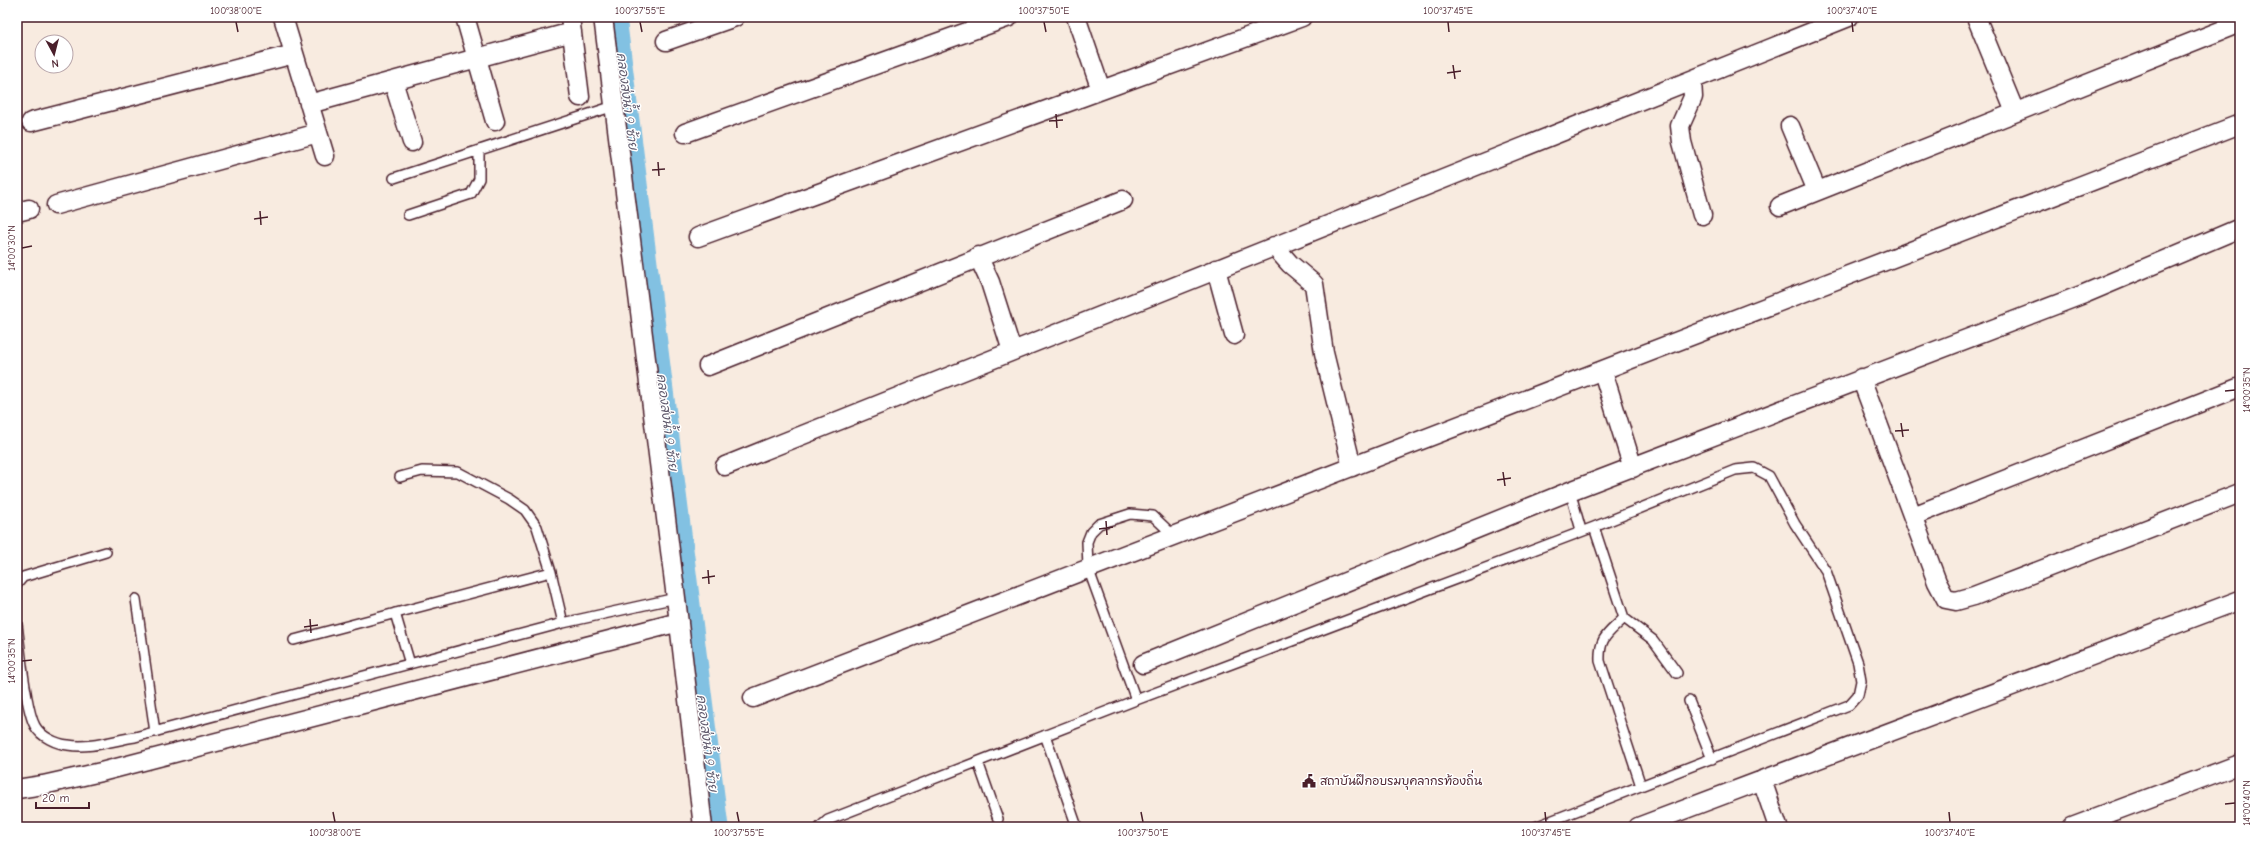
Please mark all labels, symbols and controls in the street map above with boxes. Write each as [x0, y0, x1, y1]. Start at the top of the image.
text: 100°38'00"E [210, 5, 262, 17]
text: 100°37'55"E [615, 5, 665, 17]
text: 100°37'50"E [1019, 5, 1069, 17]
text: 100°37'45"E [1423, 5, 1473, 17]
text: 100°37'40"E [1827, 5, 1877, 17]
north arrow [34, 34, 74, 74]
water label: คลองส่งน้ำ 9 ซ้าย [614, 51, 646, 152]
text: N [51, 57, 60, 70]
text: 14°00'30"N [6, 225, 18, 271]
text: 14°00'35"N [2241, 367, 2253, 413]
water label: คลองส่งน้ำ 9 ซ้าย [654, 372, 686, 473]
text: 14°00'35"N [6, 638, 18, 684]
water label: คลองส่งน้ำ 9 ซ้าย [694, 693, 726, 794]
place label: สถาบันฝึกอบรมบุคลากรท้องถิ่น [1320, 770, 1483, 790]
public building icon: สถาบันฝึกอบรมบุคลากรท้องถิ่น [1301, 773, 1317, 789]
text: 14°00'40"N [2241, 780, 2253, 826]
scale bar [36, 784, 89, 810]
text: 20 m [42, 791, 70, 805]
text: 100°38'00"E [309, 827, 361, 839]
text: 100°37'55"E [714, 827, 764, 839]
text: 100°37'50"E [1118, 827, 1168, 839]
text: 100°37'45"E [1521, 827, 1571, 839]
text: 100°37'40"E [1925, 827, 1975, 839]

